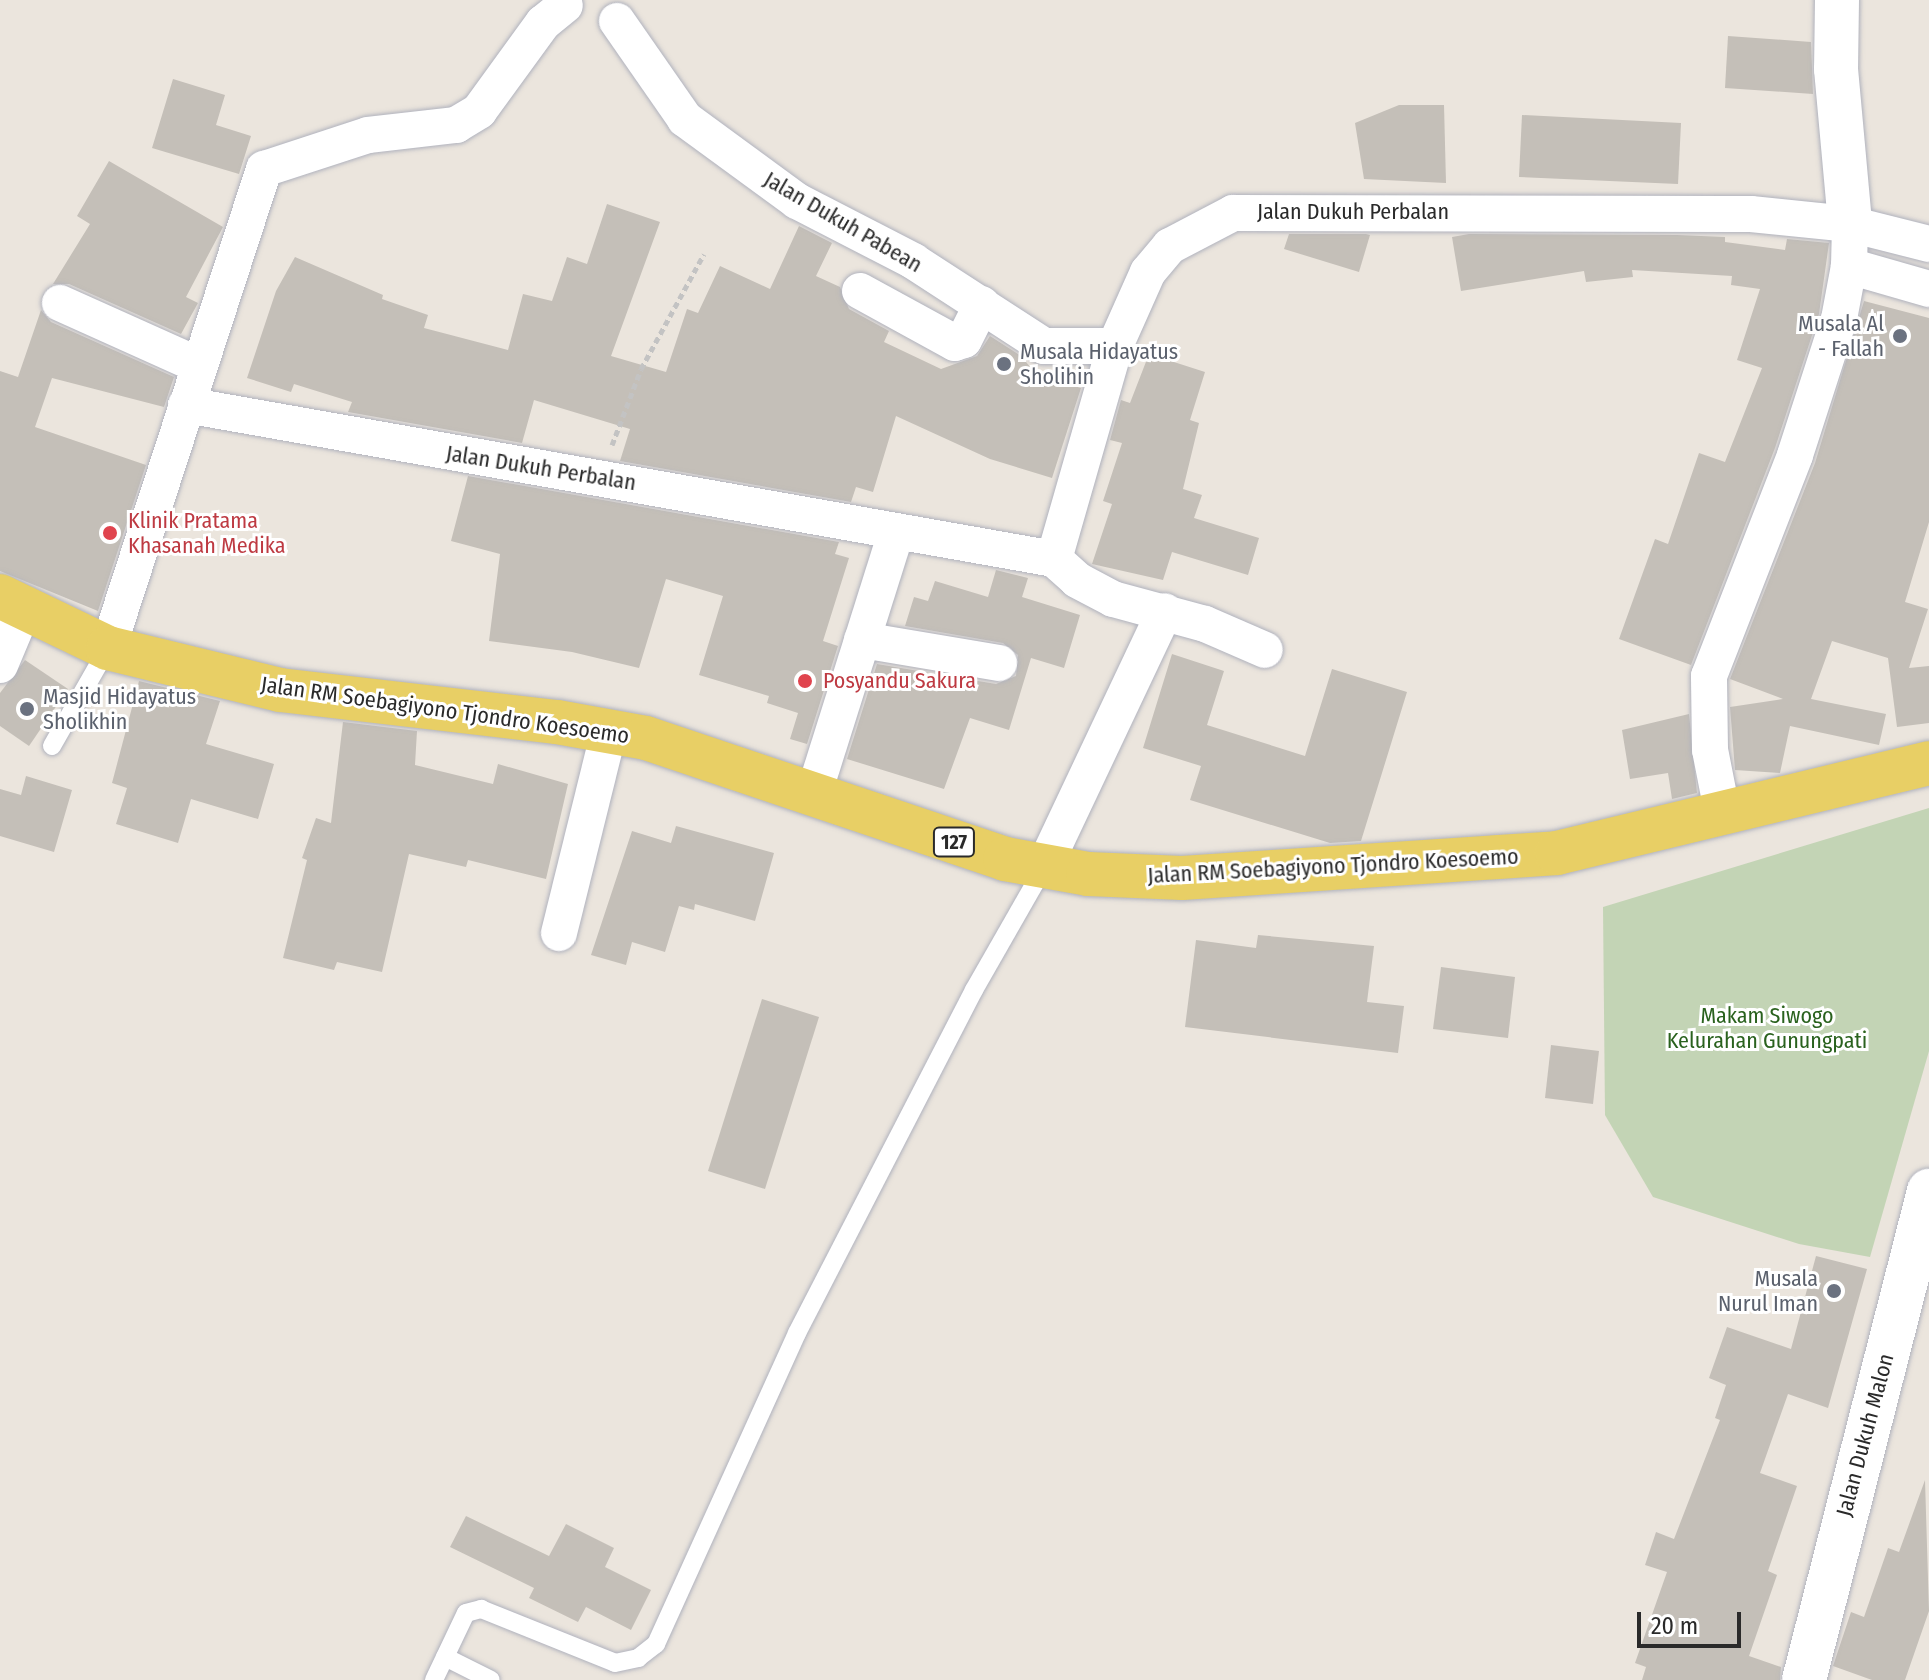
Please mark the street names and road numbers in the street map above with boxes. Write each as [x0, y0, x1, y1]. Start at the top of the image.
street label: Jalan Dukuh Pabean [759, 166, 927, 278]
street label: Jalan Dukuh Perbalan [1257, 199, 1449, 225]
street label: Jalan Dukuh Perbalan [444, 440, 638, 496]
street label: Jalan RM Soebagiyono Tjondro Koesoemo [259, 671, 631, 749]
road number: 127 [932, 826, 976, 858]
street label: Jalan RM Soebagiyono Tjondro Koesoemo [1147, 843, 1519, 889]
street label: Jalan Dukuh Malon [1831, 1351, 1899, 1519]

